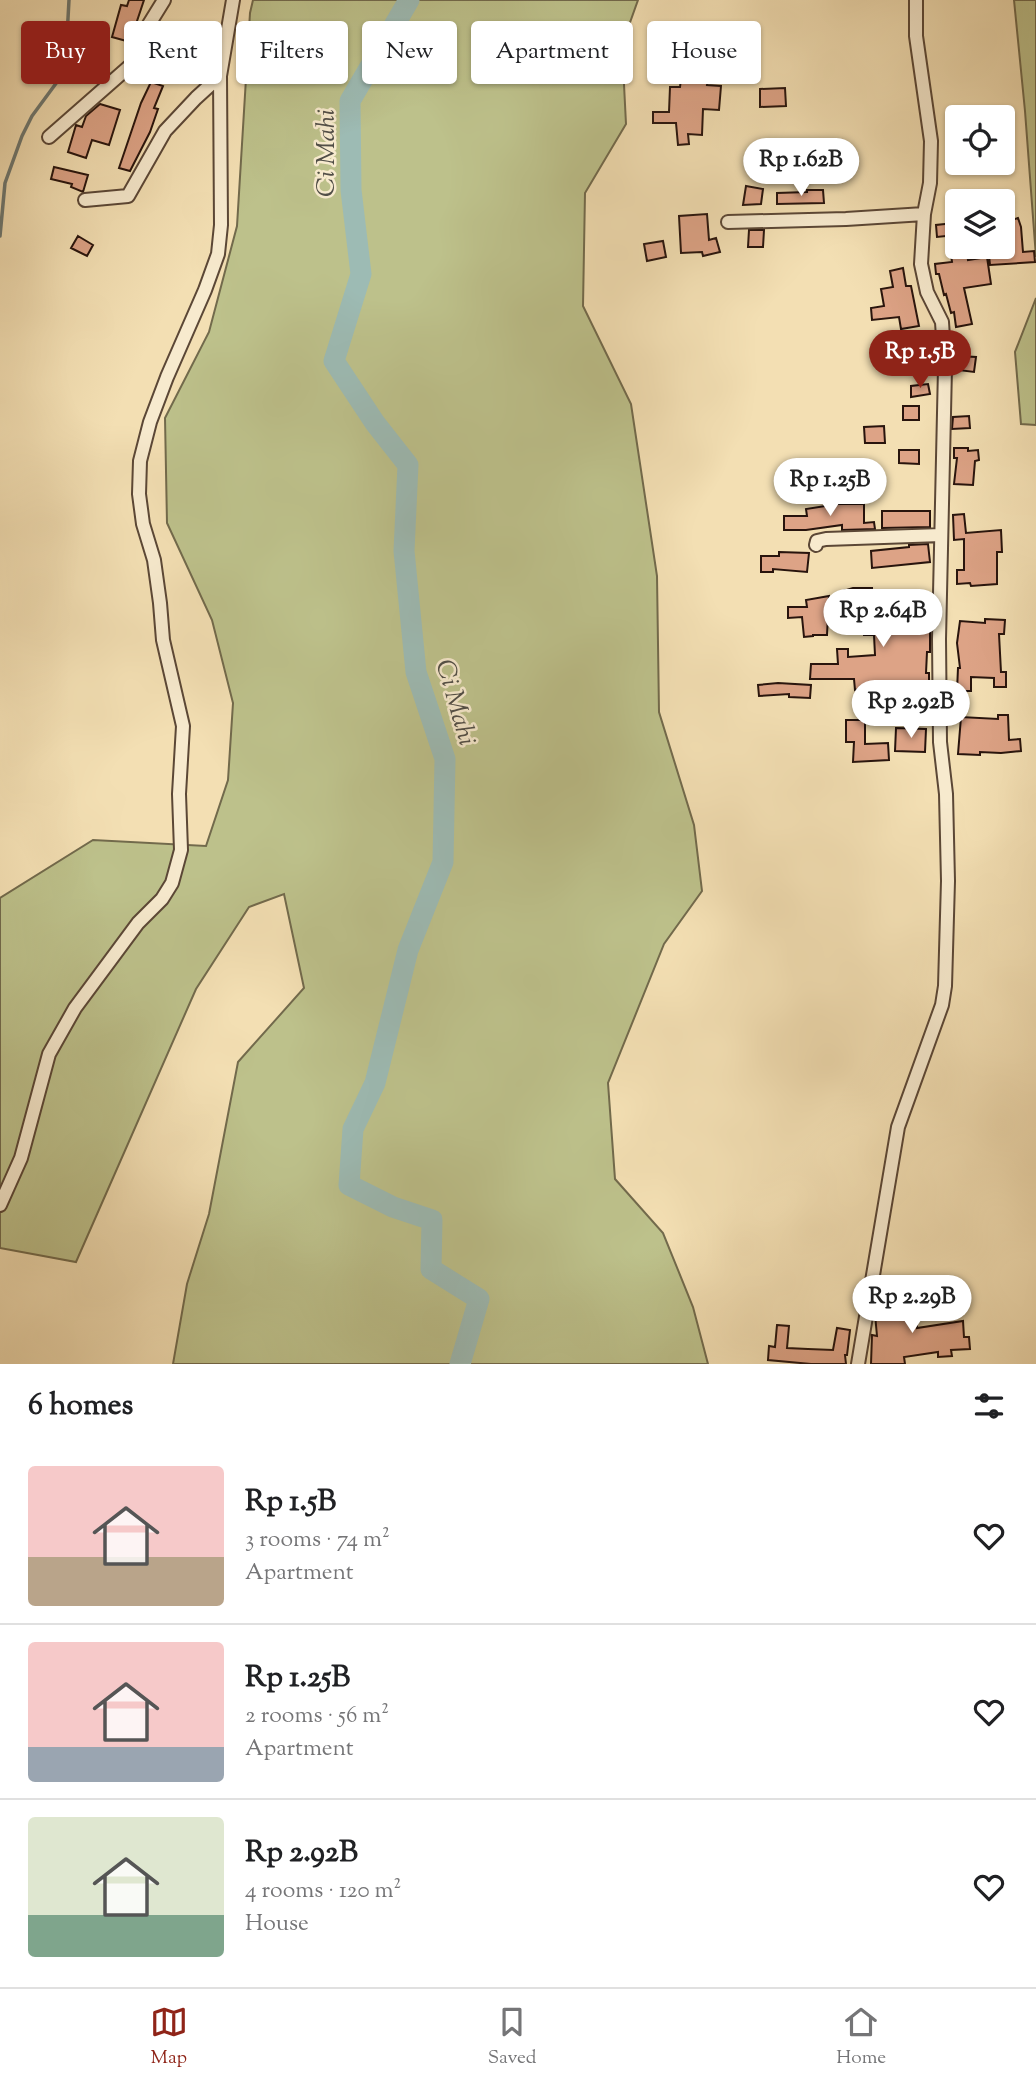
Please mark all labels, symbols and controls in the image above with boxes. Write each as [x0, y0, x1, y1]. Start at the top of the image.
chip: Buy [21, 21, 110, 84]
chip: Rent [124, 21, 222, 84]
chip: Filters [236, 21, 348, 84]
chip: New [362, 21, 457, 84]
chip: Apartment [471, 21, 633, 84]
chip: House [647, 21, 761, 84]
map controls [945, 105, 1015, 259]
button: locate [945, 105, 1015, 175]
water label: Ci Mahi [309, 109, 346, 197]
pin: Rp 1.62B [729, 138, 873, 198]
text: Rp 1.62B [759, 144, 843, 177]
button: layers [945, 189, 1015, 259]
pin: Rp 1.5B [855, 330, 985, 390]
text: Rp 1.5B [885, 336, 955, 369]
pin: Rp 1.25B [758, 458, 902, 518]
text: Rp 1.25B [790, 464, 870, 497]
pin: Rp 2.64B [811, 590, 955, 649]
text: Rp 2.64B [839, 595, 927, 628]
water label: Ci Mahi [425, 655, 485, 750]
pin: Rp 2.92B [839, 680, 983, 740]
text: Rp 2.92B [868, 686, 954, 719]
pin: Rp 2.29B [840, 1276, 984, 1335]
text: Rp 2.29B [869, 1281, 955, 1314]
text: 6 homes [28, 1385, 133, 1428]
icon: filters [970, 1387, 1008, 1425]
text: Rp 1.5B [245, 1481, 336, 1524]
icon: home [84, 1494, 168, 1578]
icon: heart [970, 1517, 1008, 1555]
text: 3 rooms · 74 m² [245, 1524, 390, 1557]
text: Apartment [245, 1557, 354, 1590]
text: Rp 1.25B [245, 1657, 350, 1700]
icon: home [84, 1670, 168, 1754]
icon: heart [970, 1693, 1008, 1731]
text: 2 rooms · 56 m² [245, 1700, 389, 1733]
text: Apartment [245, 1733, 354, 1766]
text: Rp 2.92B [245, 1832, 358, 1875]
icon: home [84, 1845, 168, 1929]
icon: heart [970, 1868, 1008, 1906]
text: 4 rooms · 120 m² [245, 1875, 401, 1908]
text: House [245, 1908, 309, 1941]
tab: Map [150, 2003, 188, 2072]
tab: Saved [488, 2003, 536, 2072]
tab: Home [836, 2003, 886, 2072]

